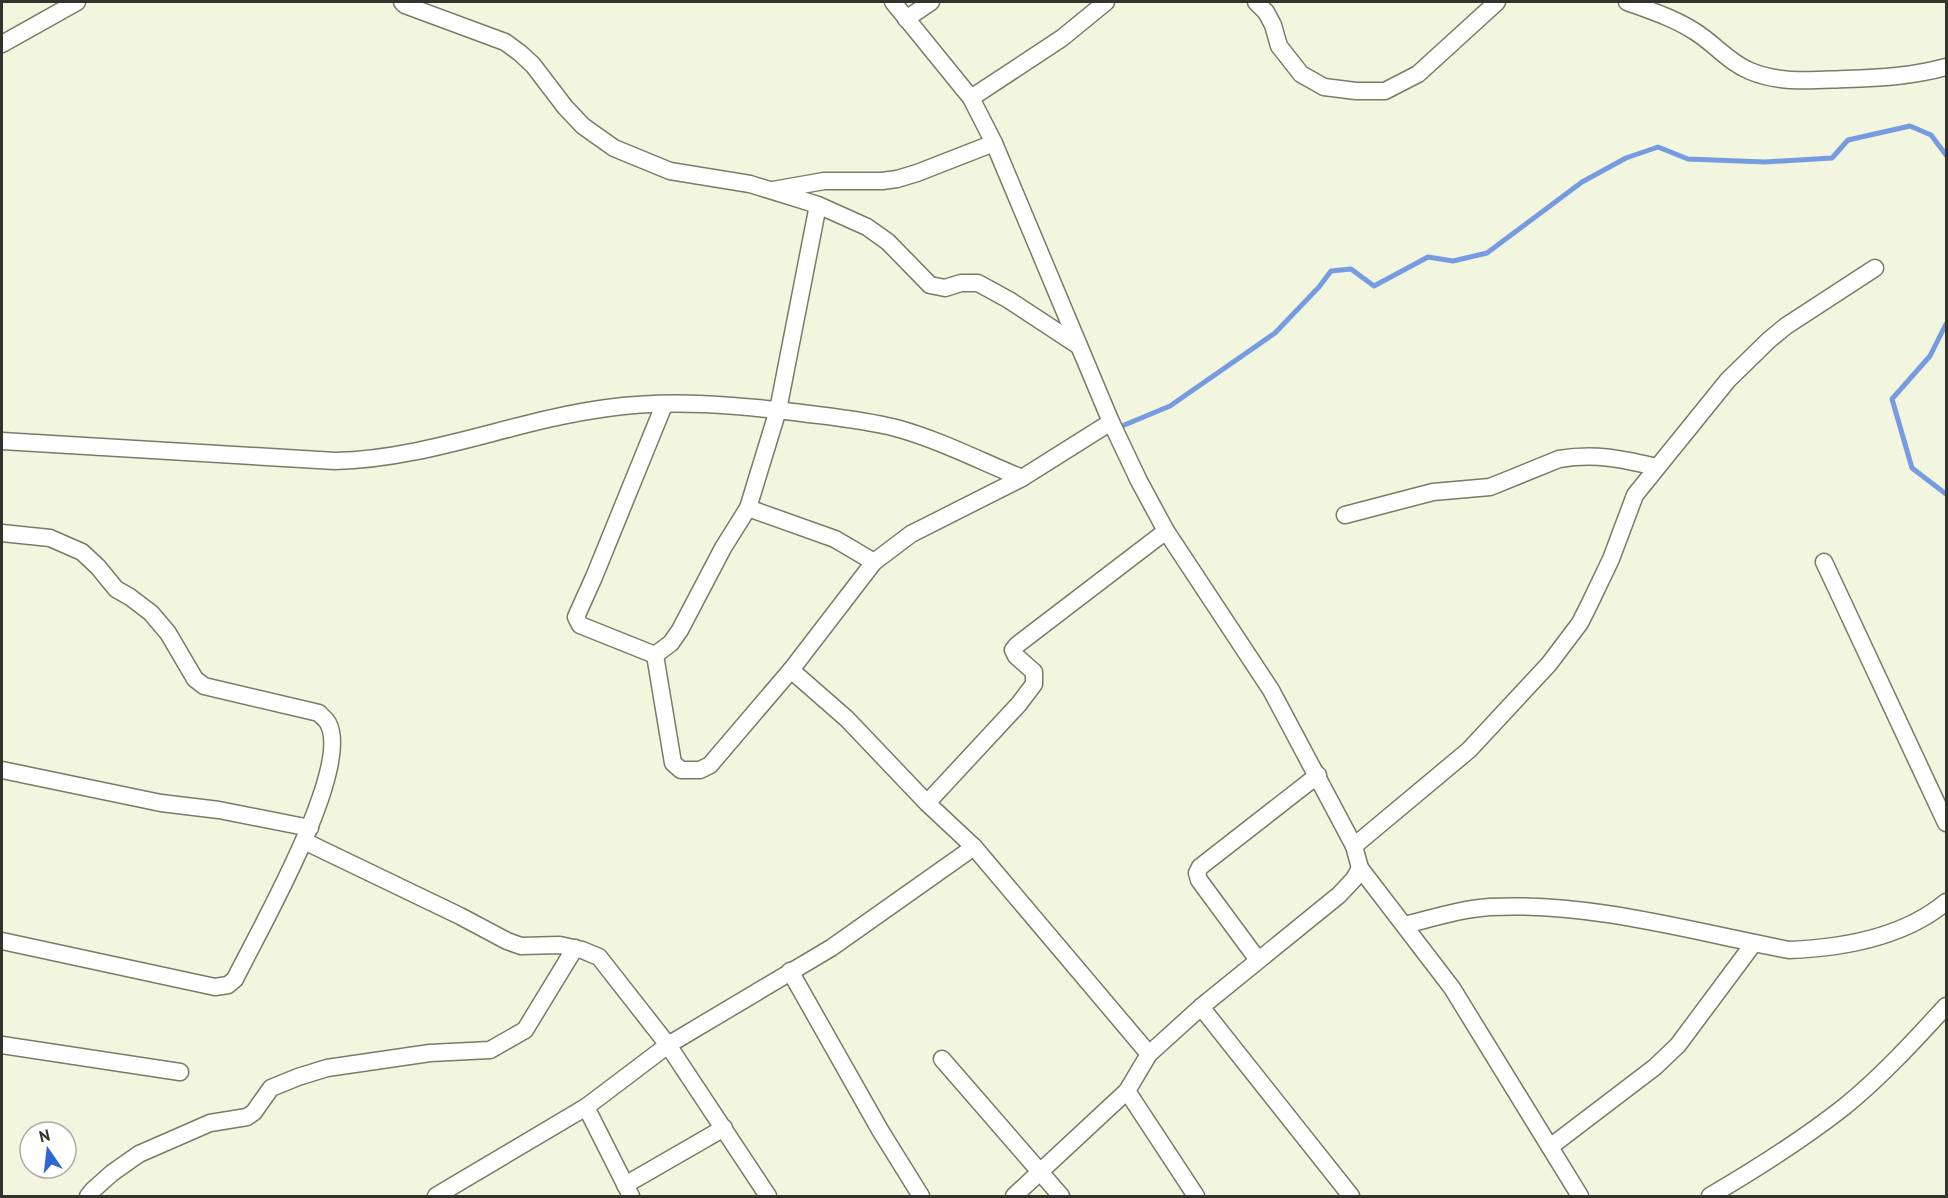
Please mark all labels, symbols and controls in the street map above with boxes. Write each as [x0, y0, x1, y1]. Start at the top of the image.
north arrow [18, 1120, 78, 1180]
text: N [37, 1124, 52, 1146]

